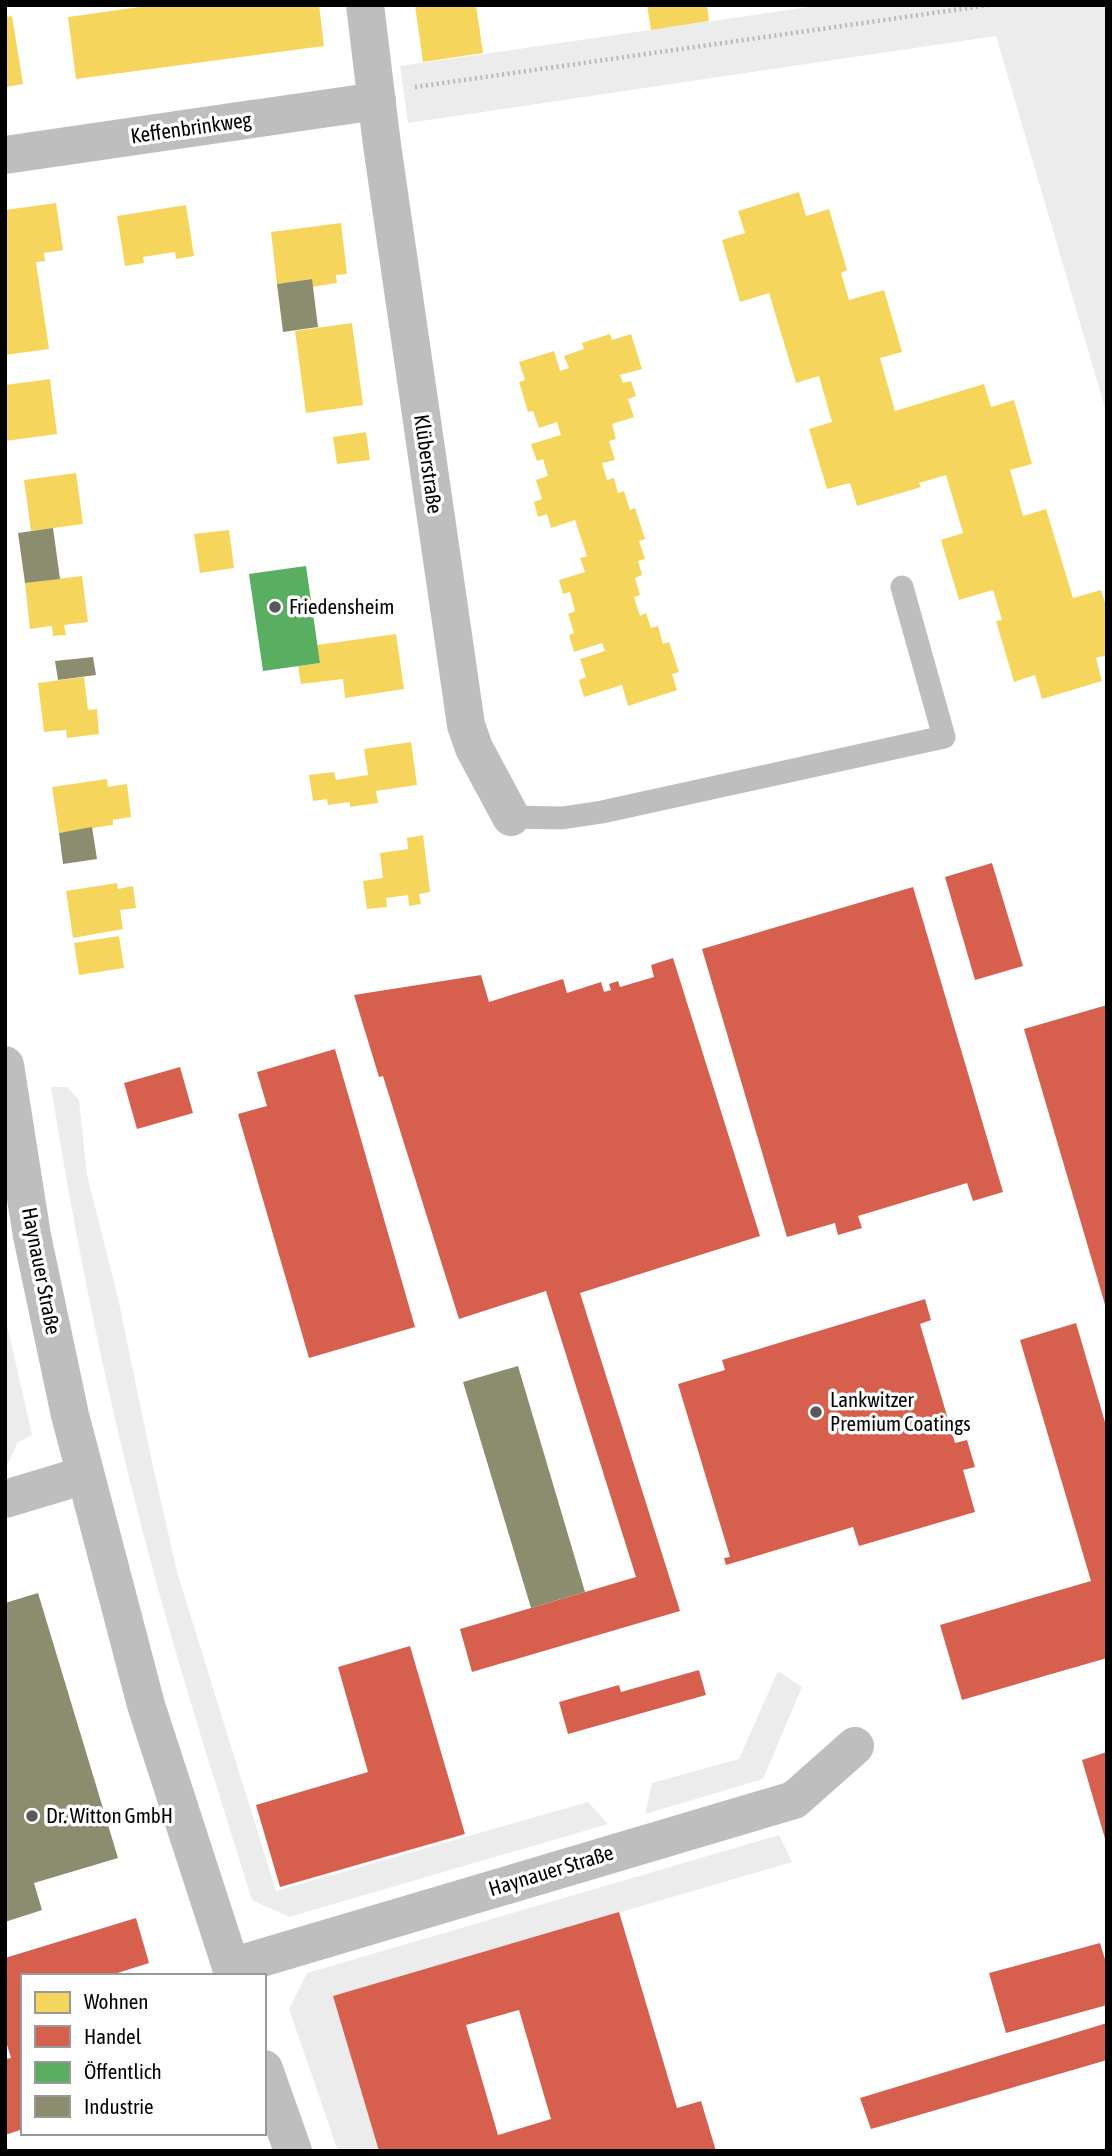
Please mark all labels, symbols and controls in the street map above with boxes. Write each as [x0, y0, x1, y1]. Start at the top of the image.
street label: Keffenbrinkweg [129, 107, 253, 147]
street label: Klüberstraße [410, 413, 448, 515]
place label: Friedensheim [289, 594, 394, 618]
marker: Friedensheim [267, 599, 283, 615]
street label: Haynauer Straße [18, 1205, 66, 1336]
place label: Lankwitzer Premium Coatings [830, 1387, 971, 1435]
marker: Lankwitzer Premium Coatings [808, 1404, 824, 1420]
place label: Dr. Witton GmbH [46, 1803, 173, 1827]
marker: Dr. Witton GmbH [24, 1808, 40, 1824]
street label: Haynauer Straße [485, 1840, 616, 1900]
legend [21, 1974, 266, 2135]
text: Wohnen [84, 1989, 149, 2013]
text: Handel [84, 2024, 142, 2048]
text: Öffentlich [84, 2059, 162, 2083]
text: Industrie [84, 2094, 154, 2118]

